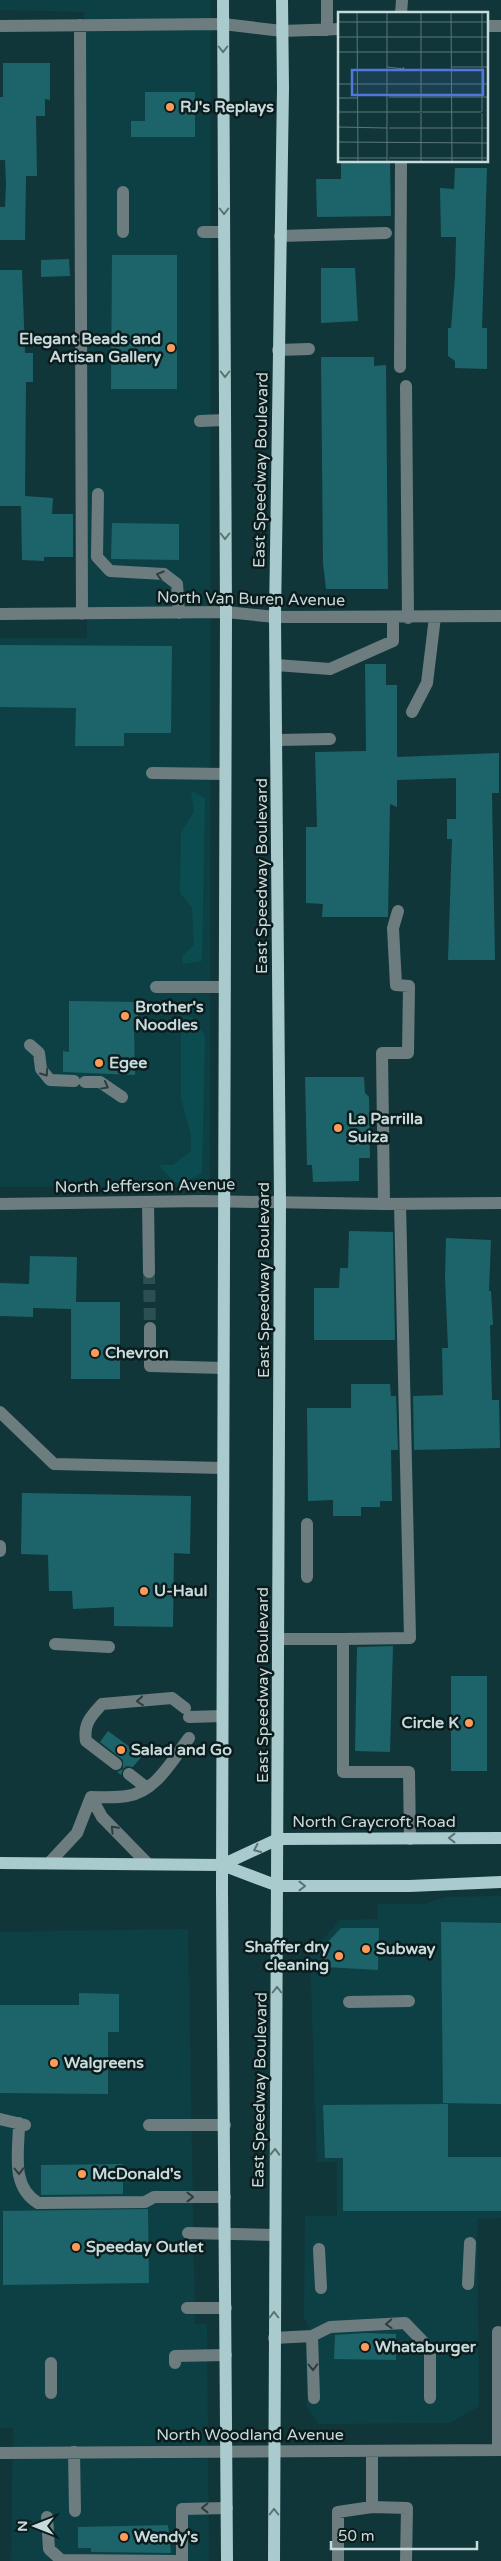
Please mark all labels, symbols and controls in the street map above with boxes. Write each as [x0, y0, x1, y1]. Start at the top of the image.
inset map [338, 12, 488, 162]
one-way arrow [218, 45, 228, 53]
place label: RJ's Replays [180, 97, 274, 117]
marker: RJ's Replays [164, 101, 176, 113]
one-way arrow [219, 208, 229, 215]
place label: Elegant Beads and Artisan Gallery [19, 329, 161, 367]
marker: Elegant Beads and Artisan Gallery [165, 342, 177, 354]
one-way arrow [220, 370, 230, 378]
street label: East Speedway Boulevard [249, 372, 273, 568]
one-way arrow [220, 532, 230, 540]
one-way arrow [156, 570, 165, 580]
street label: North Van Buren Avenue [157, 587, 345, 611]
street label: East Speedway Boulevard [252, 778, 272, 974]
place label: Brother's Noodles [135, 997, 204, 1035]
marker: Brother's Noodles [119, 1010, 131, 1022]
place label: Egee [109, 1053, 147, 1073]
marker: Egee [93, 1057, 105, 1069]
one-way arrow [39, 1067, 48, 1077]
one-way arrow [99, 1080, 108, 1090]
place label: La Parrilla Suiza [348, 1109, 423, 1147]
marker: La Parrilla Suiza [332, 1122, 344, 1134]
street label: North Jefferson Avenue [54, 1174, 236, 1198]
street label: East Speedway Boulevard [254, 1182, 274, 1378]
place label: Chevron [105, 1343, 169, 1363]
marker: Chevron [89, 1347, 101, 1359]
place label: U-Haul [154, 1581, 207, 1601]
marker: U-Haul [138, 1585, 150, 1597]
street label: East Speedway Boulevard [253, 1587, 273, 1783]
one-way arrow [135, 1695, 143, 1706]
place label: Circle K [402, 1713, 459, 1733]
marker: Circle K [463, 1717, 475, 1729]
place label: Salad and Go [131, 1740, 232, 1760]
marker: Salad and Go [115, 1744, 127, 1756]
street label: North Craycroft Road [292, 1812, 456, 1832]
one-way arrow [111, 1826, 120, 1835]
one-way arrow [448, 1833, 456, 1844]
one-way arrow [253, 1843, 262, 1853]
one-way arrow [299, 1881, 307, 1891]
place label: Shaffer dry cleaning [245, 1937, 329, 1975]
place label: Subway [376, 1939, 436, 1959]
marker: Subway [360, 1943, 372, 1955]
marker: Shaffer dry cleaning [333, 1950, 345, 1962]
one-way arrow [272, 1986, 282, 1994]
street label: East Speedway Boulevard [248, 1992, 272, 2188]
place label: Walgreens [64, 2053, 144, 2073]
marker: Walgreens [48, 2057, 60, 2069]
one-way arrow [270, 2148, 281, 2156]
place label: McDonald's [92, 2164, 182, 2184]
one-way arrow [14, 2168, 24, 2176]
marker: McDonald's [76, 2168, 88, 2180]
one-way arrow [186, 2192, 194, 2202]
place label: Speeday Outlet [86, 2237, 204, 2257]
marker: Speeday Outlet [70, 2241, 82, 2253]
one-way arrow [269, 2311, 279, 2318]
one-way arrow [385, 2318, 393, 2329]
place label: Whataburger [375, 2337, 477, 2357]
marker: Whataburger [359, 2341, 371, 2353]
one-way arrow [308, 2364, 318, 2371]
street label: North Woodland Avenue [156, 2425, 344, 2445]
north arrow [10, 2501, 60, 2551]
one-way arrow [200, 2503, 208, 2513]
one-way arrow [269, 2508, 279, 2516]
scale bar [331, 2518, 477, 2550]
text: N [14, 2520, 31, 2532]
place label: Wendy's [134, 2527, 198, 2547]
text: 50 m [338, 2527, 375, 2545]
marker: Wendy's [118, 2531, 130, 2543]

